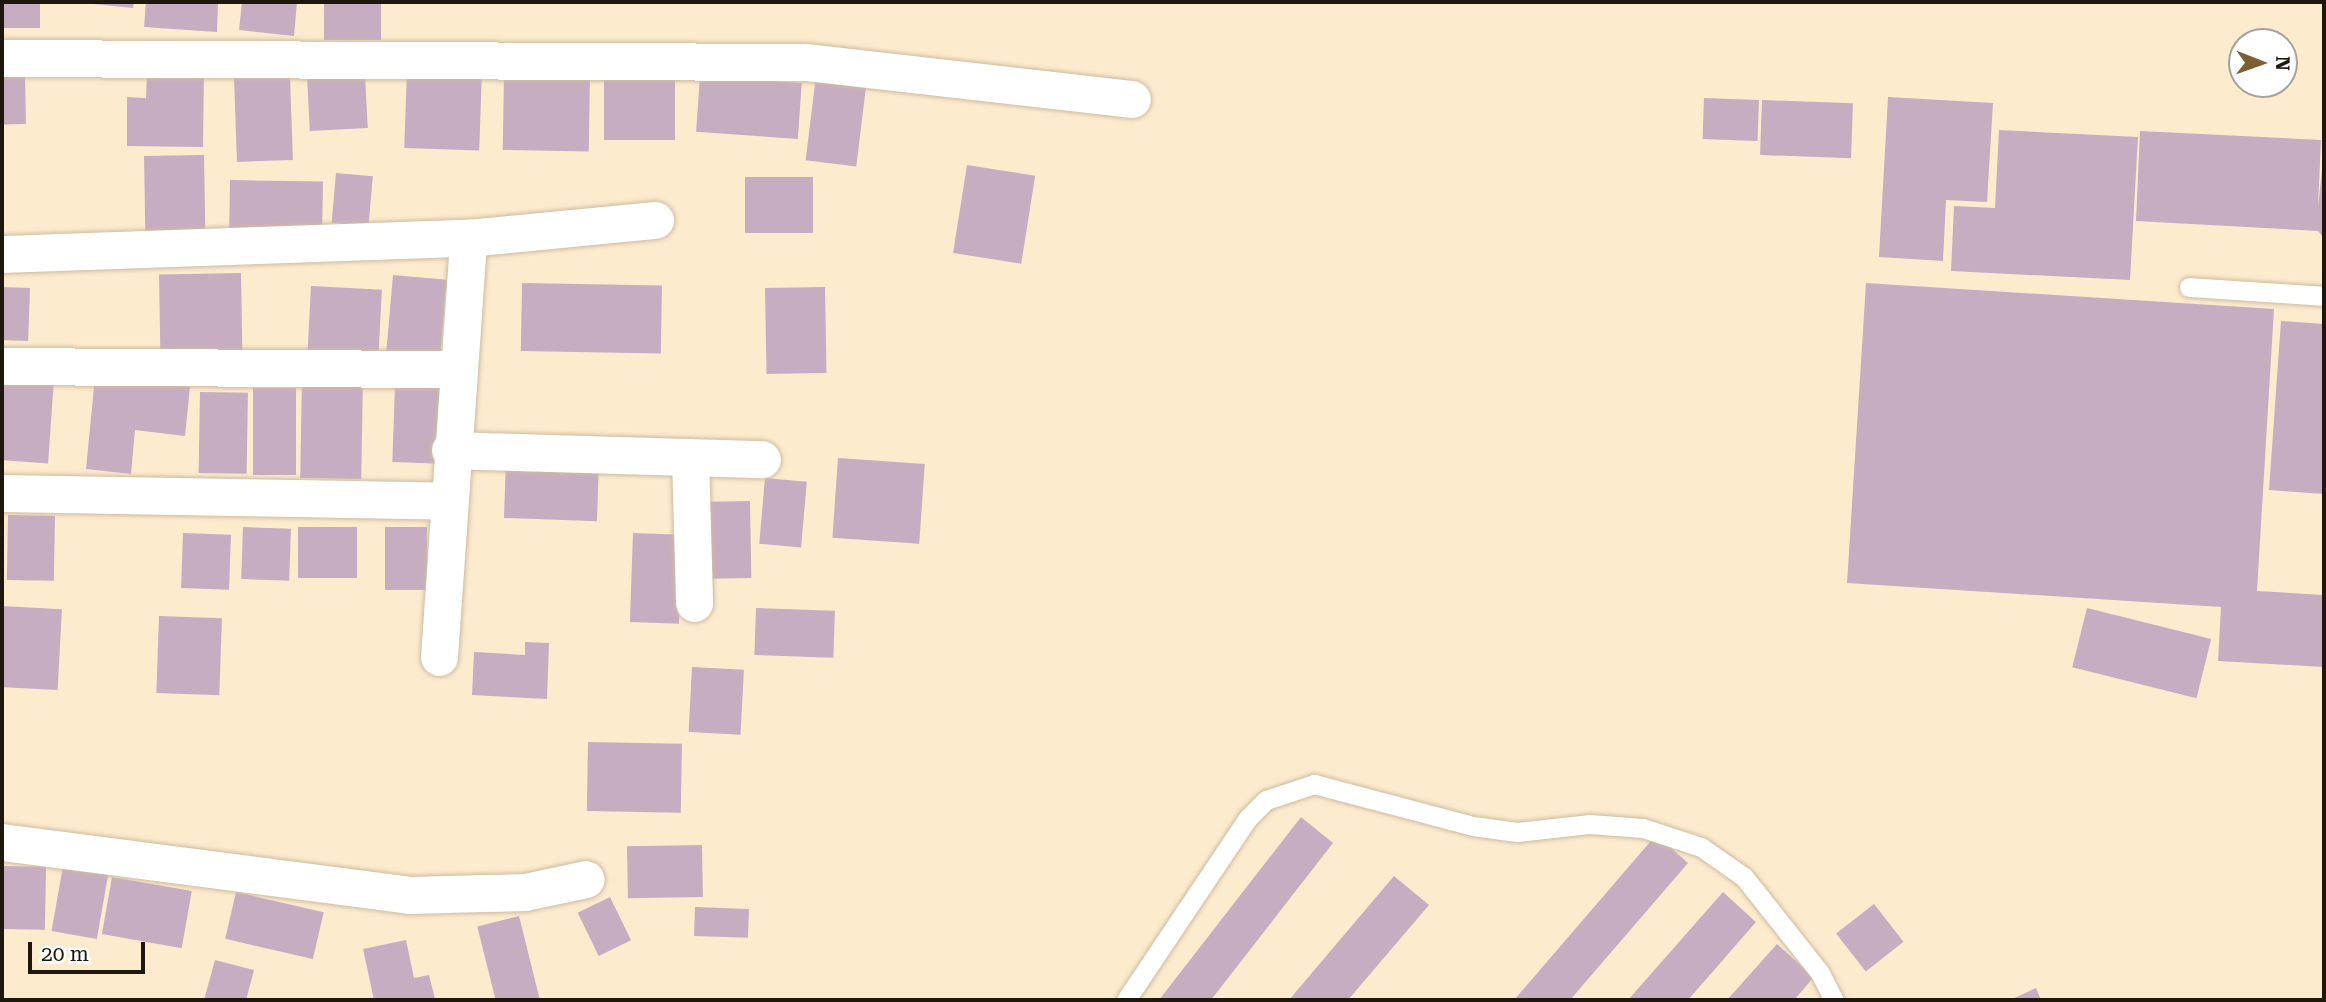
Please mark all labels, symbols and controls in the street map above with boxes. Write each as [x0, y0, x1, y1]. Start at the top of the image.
north arrow [2228, 28, 2298, 98]
text: N [2271, 56, 2294, 71]
scale bar [32, 928, 149, 972]
text: 20 m [41, 942, 89, 966]

